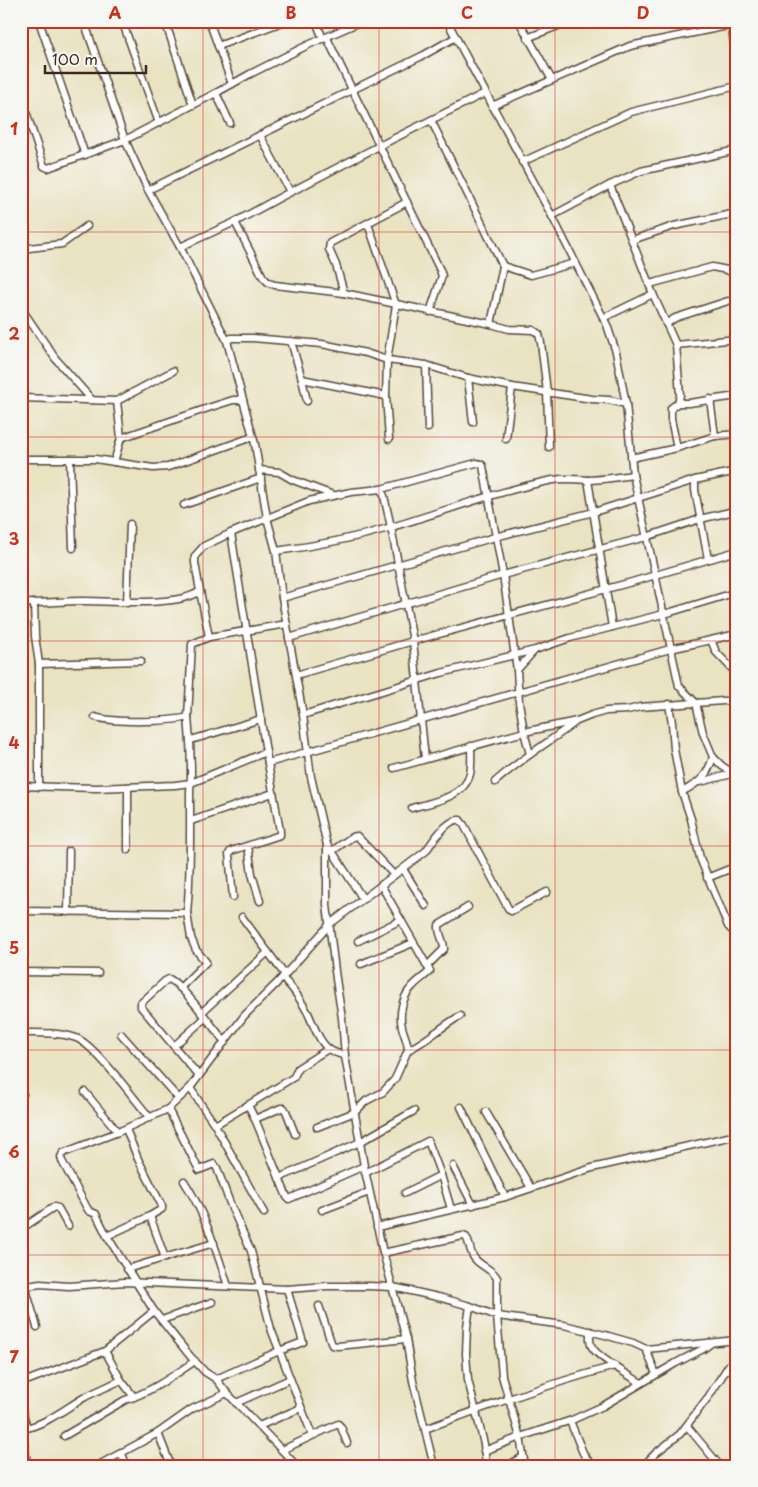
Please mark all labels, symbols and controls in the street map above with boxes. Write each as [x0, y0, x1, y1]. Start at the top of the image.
text: A [109, 0, 122, 24]
text: B [286, 0, 297, 24]
text: C [461, 0, 473, 24]
text: D [637, 0, 649, 24]
scale bar [45, 42, 146, 74]
text: 100 m [52, 47, 98, 70]
text: 1 [10, 116, 18, 140]
text: 2 [8, 321, 20, 345]
text: 3 [9, 526, 19, 550]
text: 4 [9, 730, 20, 754]
text: 5 [9, 935, 19, 959]
text: 6 [8, 1139, 20, 1163]
text: 7 [9, 1344, 19, 1368]

